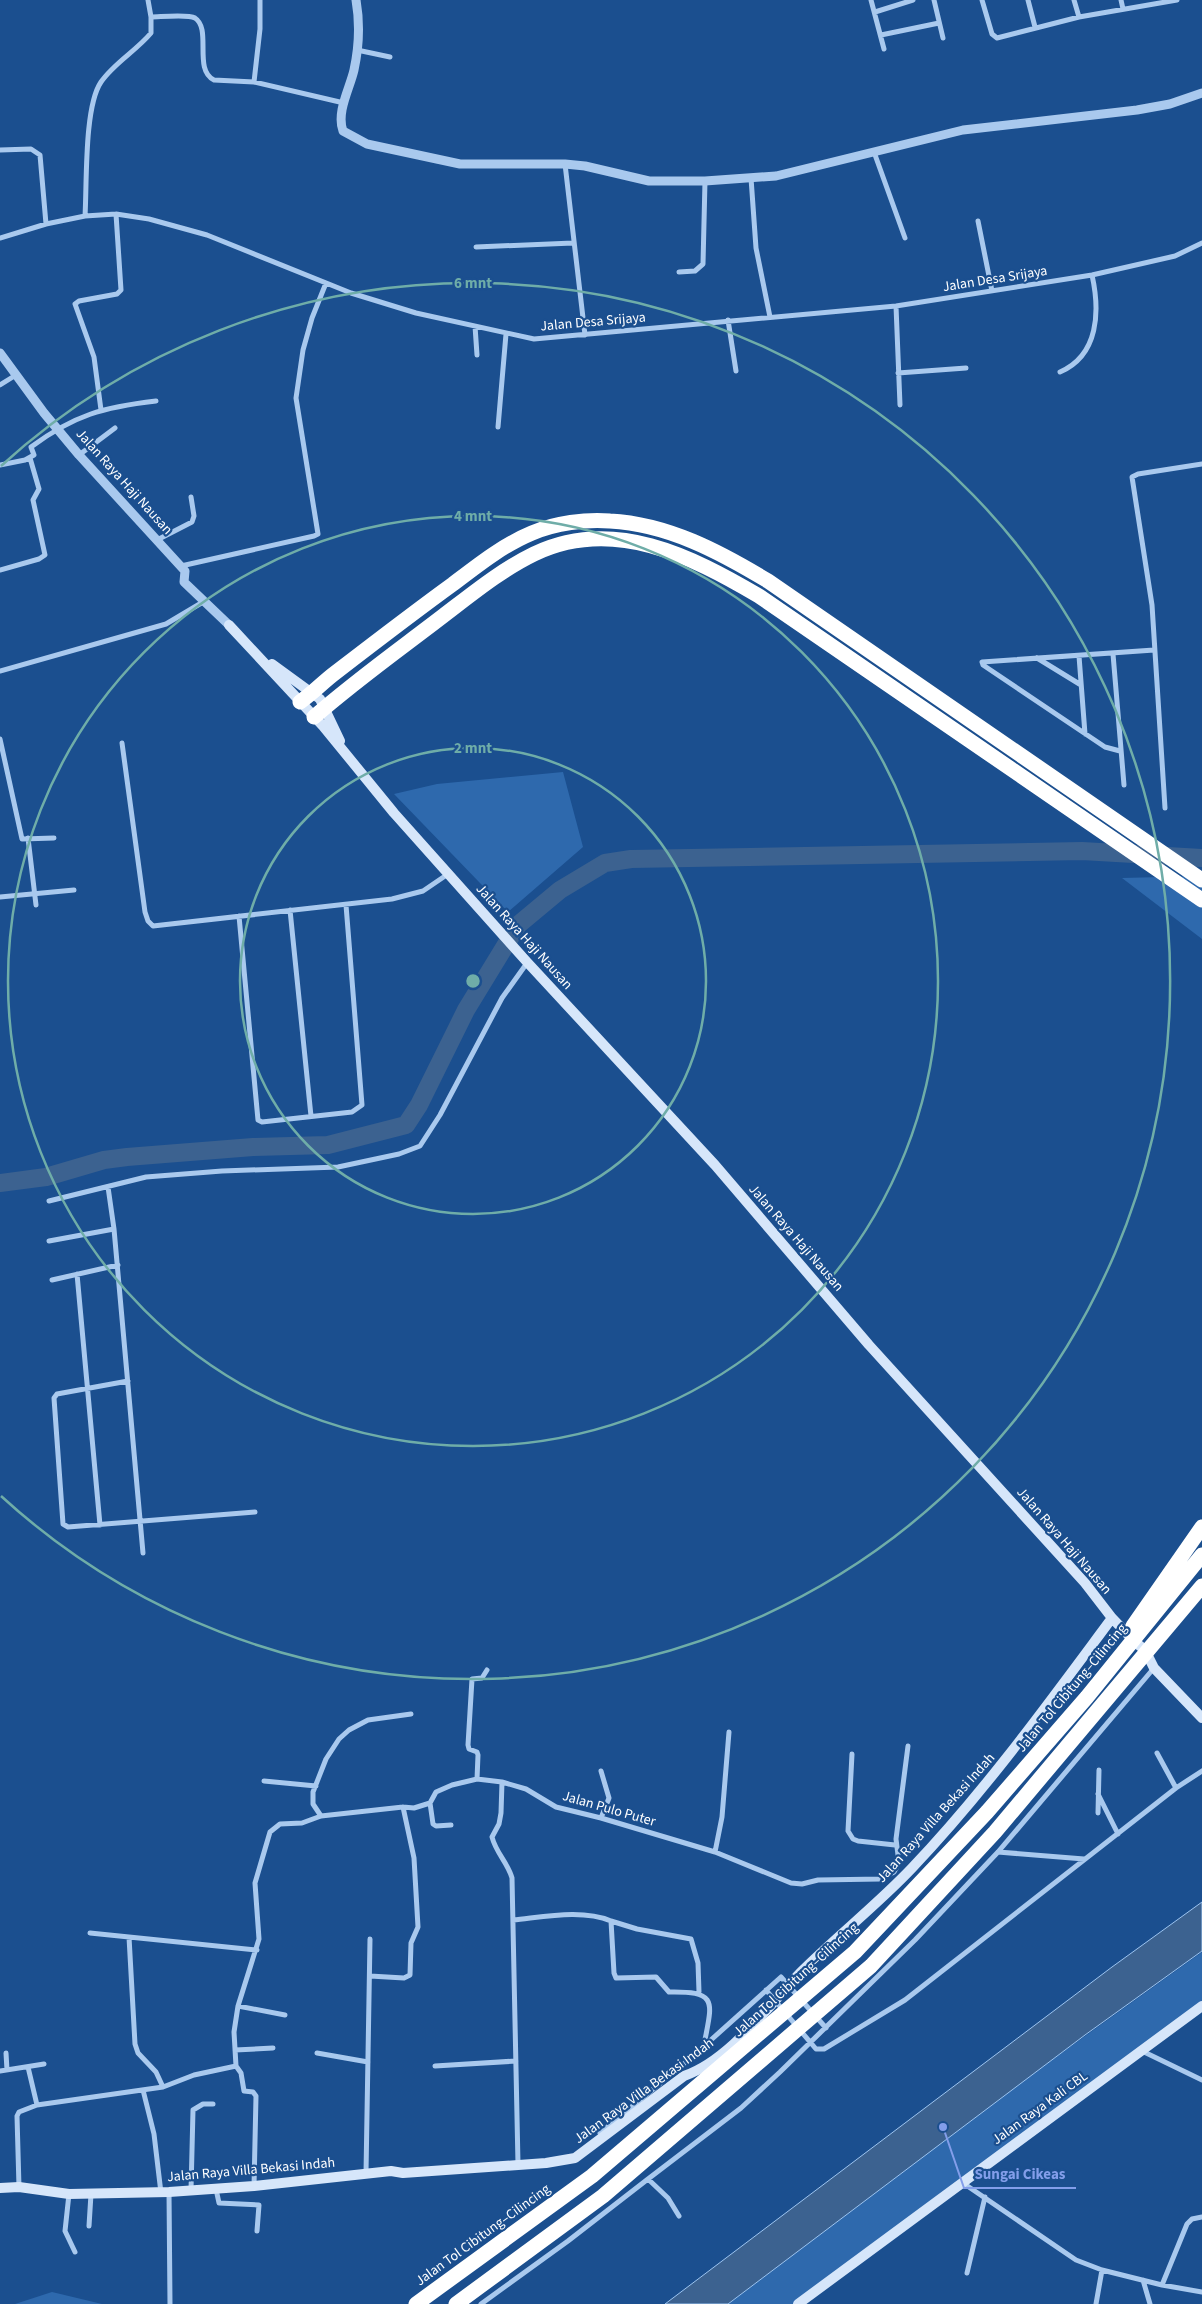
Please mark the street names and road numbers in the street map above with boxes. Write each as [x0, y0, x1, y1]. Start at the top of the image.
street label: Jalan Desa Srijaya [941, 261, 1049, 297]
street label: Jalan Desa Srijaya [539, 307, 647, 337]
street label: Jalan Raya Haji Nausan [71, 425, 177, 539]
street label: Jalan Raya Haji Nausan [471, 880, 577, 994]
street label: Jalan Raya Haji Nausan [744, 1180, 848, 1296]
street label: Jalan Raya Haji Nausan [1012, 1483, 1116, 1599]
street label: Jalan Tol Cibitung–Cilincing [1012, 1619, 1132, 1757]
street label: Jalan Raya Villa Bekasi Indah [872, 1749, 1000, 1887]
street label: Jalan Pulo Puter [560, 1786, 658, 1832]
street label: Jalan Tol Cibitung–Cilincing [729, 1918, 863, 2042]
street label: Jalan Raya Villa Bekasi Indah [570, 2033, 718, 2149]
street label: Jalan Raya Kali CBL [988, 2066, 1092, 2150]
street label: Jalan Raya Villa Bekasi Indah [166, 2153, 336, 2187]
street label: Jalan Tol Cibitung–Cilincing [411, 2179, 555, 2291]

